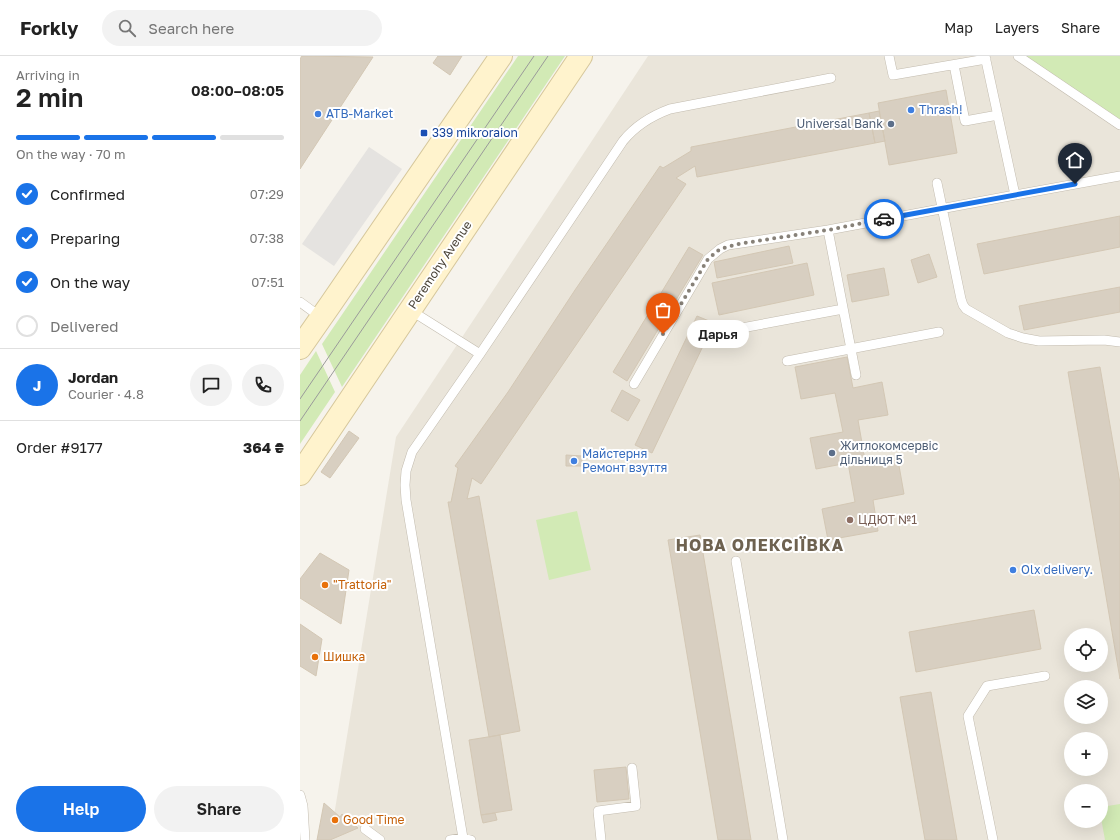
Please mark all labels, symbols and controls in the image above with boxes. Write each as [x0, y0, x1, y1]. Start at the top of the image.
search box [102, 10, 382, 46]
text: Forkly [20, 16, 78, 39]
icon: search [116, 17, 138, 39]
text: Search here [148, 19, 234, 37]
text: Map [944, 19, 973, 36]
text: Layers [995, 19, 1039, 36]
text: Share [1061, 19, 1100, 36]
text: Arriving in [16, 67, 80, 83]
text: 08:00–08:05 [191, 81, 284, 99]
text: 2 min [16, 82, 84, 113]
place label: Thrash! [919, 102, 963, 117]
marker: Thrash! [906, 105, 916, 115]
place label: ATB-Market [326, 106, 393, 121]
marker: ATB-Market [313, 109, 323, 119]
place label: Universal Bank [797, 116, 883, 131]
marker: Universal Bank [886, 119, 896, 129]
place label: 339 mikroraion [432, 125, 518, 140]
marker: 339 mikroraion [419, 128, 429, 138]
pin [1058, 143, 1092, 184]
text: On the way · 70 m [16, 146, 126, 162]
icon: home [1064, 149, 1086, 171]
icon: check [16, 183, 38, 205]
text: Confirmed [50, 185, 125, 203]
text: 07:29 [250, 186, 284, 202]
courier [864, 199, 904, 239]
icon: car [873, 208, 895, 230]
street label: Peremohy Avenue [404, 218, 475, 312]
icon: check [16, 227, 38, 249]
text: Preparing [50, 229, 120, 247]
text: 07:38 [250, 230, 284, 246]
icon: check [16, 271, 38, 293]
text: On the way [50, 273, 130, 291]
text: 07:51 [251, 274, 284, 290]
pin [646, 293, 680, 334]
icon: bag [652, 299, 674, 321]
text: Delivered [50, 317, 118, 335]
callout: Дарья [687, 320, 749, 348]
text: Дарья [698, 326, 738, 342]
button: chat [190, 364, 232, 406]
button: phone [242, 364, 284, 406]
text: Jordan [68, 368, 118, 386]
text: J [33, 376, 41, 394]
text: Courier · 4.8 [68, 386, 144, 402]
text: Order #9177 [16, 438, 103, 456]
text: 364 ₴ [243, 438, 284, 456]
place label: Житлокомсервіс дільниця 5 [840, 438, 939, 467]
place label: Майстерня Ремонт взуття [582, 446, 667, 475]
marker: Житлокомсервіс дільниця 5 [827, 448, 837, 458]
marker: Майстерня Ремонт взуття [569, 456, 579, 466]
place label: ЦДЮТ №1 [858, 512, 917, 527]
marker: ЦДЮТ №1 [845, 515, 855, 525]
district label: НОВА ОЛЕКСІЇВКА [676, 535, 844, 555]
place label: Olx delivery. [1021, 562, 1093, 577]
marker: Olx delivery. [1008, 565, 1018, 575]
place label: "Trattoria" [333, 577, 392, 592]
marker: "Trattoria" [320, 580, 330, 590]
map controls [1064, 628, 1108, 828]
button: locate [1064, 628, 1108, 672]
place label: Шишка [323, 649, 365, 664]
marker: Шишка [310, 652, 320, 662]
button: layers [1064, 680, 1108, 724]
button: + [1064, 732, 1108, 776]
button: − [1064, 784, 1108, 828]
button: Help [16, 786, 146, 832]
button: Share [154, 786, 284, 832]
place label: Good Time [343, 812, 405, 827]
marker: Good Time [330, 815, 340, 825]

